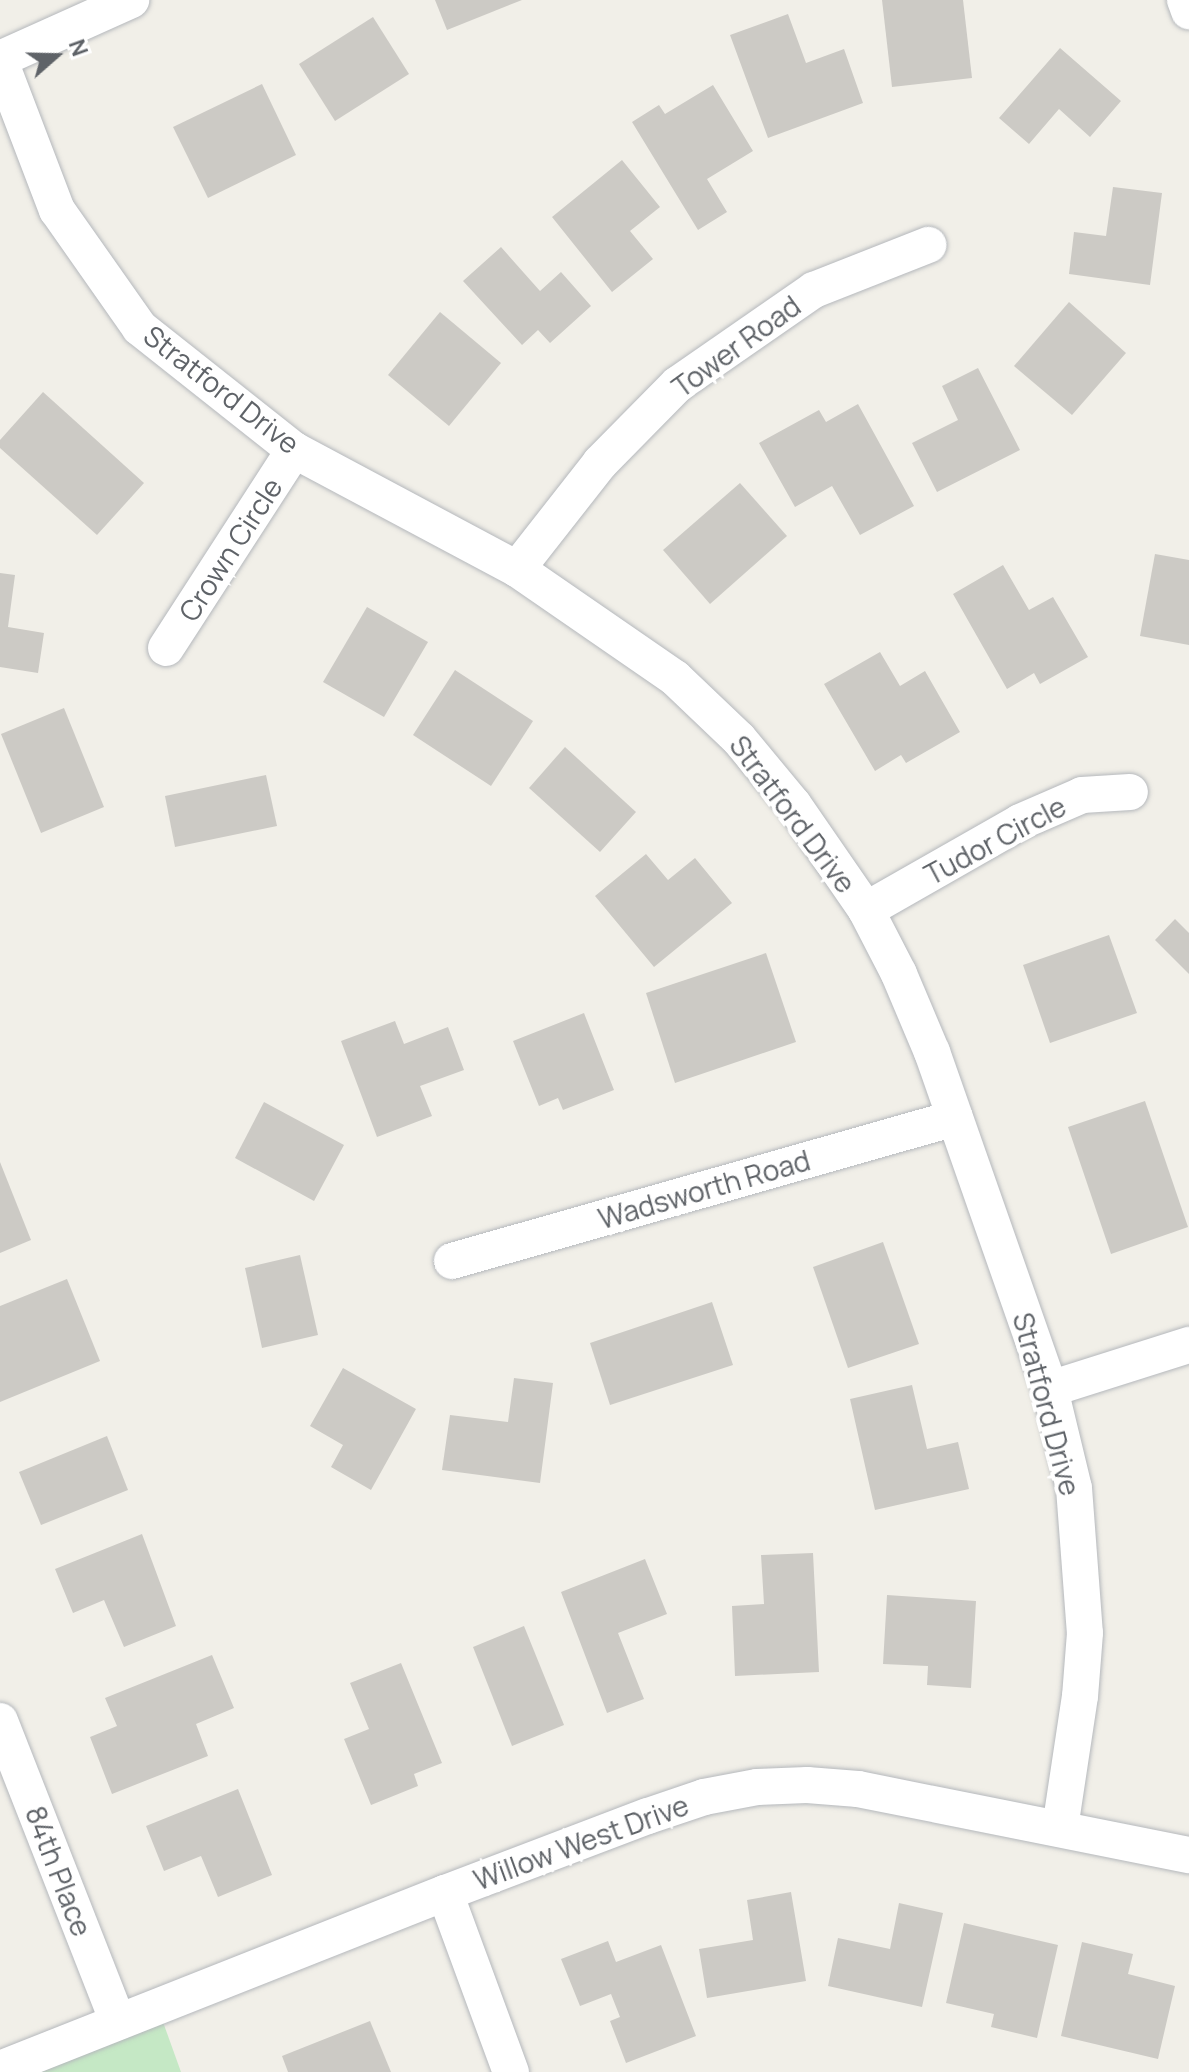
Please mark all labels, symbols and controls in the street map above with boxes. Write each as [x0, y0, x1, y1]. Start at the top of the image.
north arrow [16, 16, 96, 96]
text: N [62, 35, 95, 60]
street label: Tower Road [666, 288, 806, 404]
street label: Stratford Drive [138, 318, 306, 460]
street label: Crown Circle [171, 471, 289, 627]
street label: Stratford Drive [723, 729, 863, 899]
street label: Tudor Circle [919, 789, 1071, 891]
street label: Wadsworth Road [594, 1143, 814, 1235]
street label: Stratford Drive [1006, 1309, 1088, 1499]
street label: Willow West Drive [469, 1788, 693, 1896]
street label: 84th Place [19, 1801, 99, 1941]

